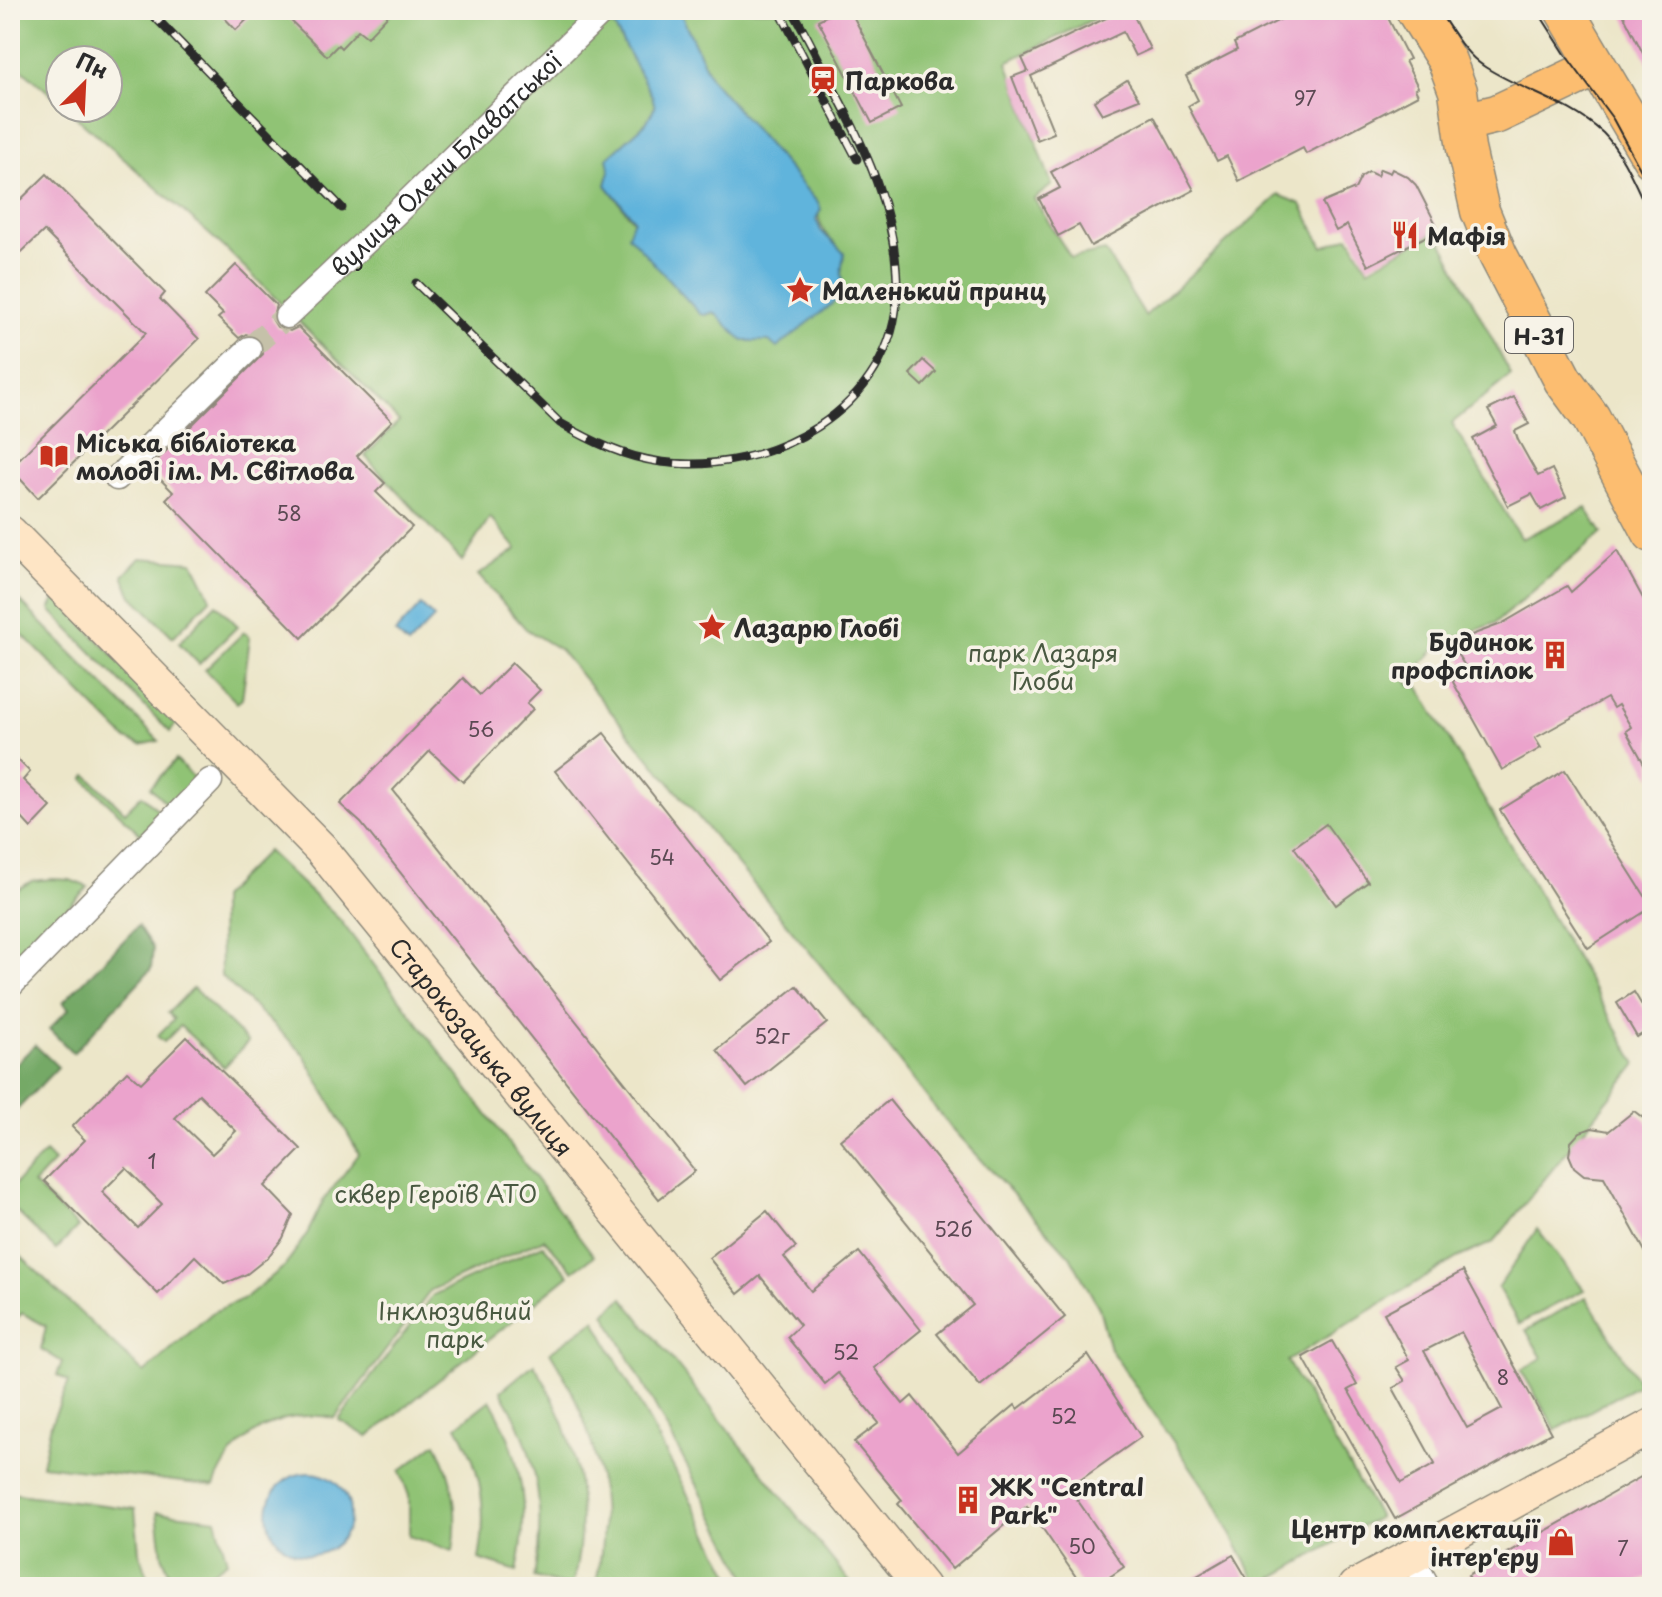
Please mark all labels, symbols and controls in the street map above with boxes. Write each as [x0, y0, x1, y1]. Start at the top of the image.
street label: вулиця Олени Блаватської [322, 42, 570, 284]
text: Пн [71, 43, 114, 86]
north arrow [44, 44, 124, 124]
place label: Паркова [845, 62, 955, 98]
station icon: Паркова [808, 65, 838, 95]
house number: 97 [1294, 83, 1316, 113]
place label: Мафія [1427, 217, 1506, 253]
restaurant icon: Мафія [1390, 220, 1420, 250]
place label: Маленький принц [822, 272, 1046, 308]
place icon: Маленький принц [785, 275, 815, 305]
road number: Н-31 [1505, 317, 1573, 353]
place label: Міська бібліотека молоді ім. М. Світлова [76, 424, 355, 488]
library icon: Міська бібліотека молоді ім. М. Світлова [39, 441, 69, 471]
house number: 58 [276, 498, 302, 528]
place label: Лазарю Глобі [734, 609, 899, 645]
place icon: Лазарю Глобі [697, 612, 727, 642]
place label: Будинок профспілок [1391, 623, 1534, 687]
park label: парк Лазаря Глоби [968, 634, 1118, 698]
building icon: Будинок профспілок [1540, 640, 1570, 670]
house number: 56 [468, 714, 494, 744]
house number: 54 [649, 842, 675, 872]
street label: Старокозацька вулиця [381, 929, 582, 1164]
house number: 52г [754, 1021, 791, 1051]
house number: 1 [148, 1146, 156, 1176]
park label: сквер Героїв АТО [335, 1175, 537, 1211]
house number: 52б [934, 1214, 972, 1244]
park label: Інклюзивний парк [378, 1292, 532, 1356]
house number: 52 [833, 1337, 859, 1367]
house number: 8 [1497, 1362, 1509, 1392]
house number: 52 [1051, 1401, 1077, 1431]
place label: ЖК "Central Park" [989, 1468, 1144, 1532]
building icon: ЖК "Central Park" [953, 1485, 983, 1515]
place label: Центр комплектації інтер'єру [1291, 1510, 1541, 1574]
shop icon: Центр комплектації інтер'єру [1546, 1527, 1576, 1557]
house number: 50 [1068, 1531, 1096, 1561]
house number: 7 [1617, 1533, 1629, 1563]

